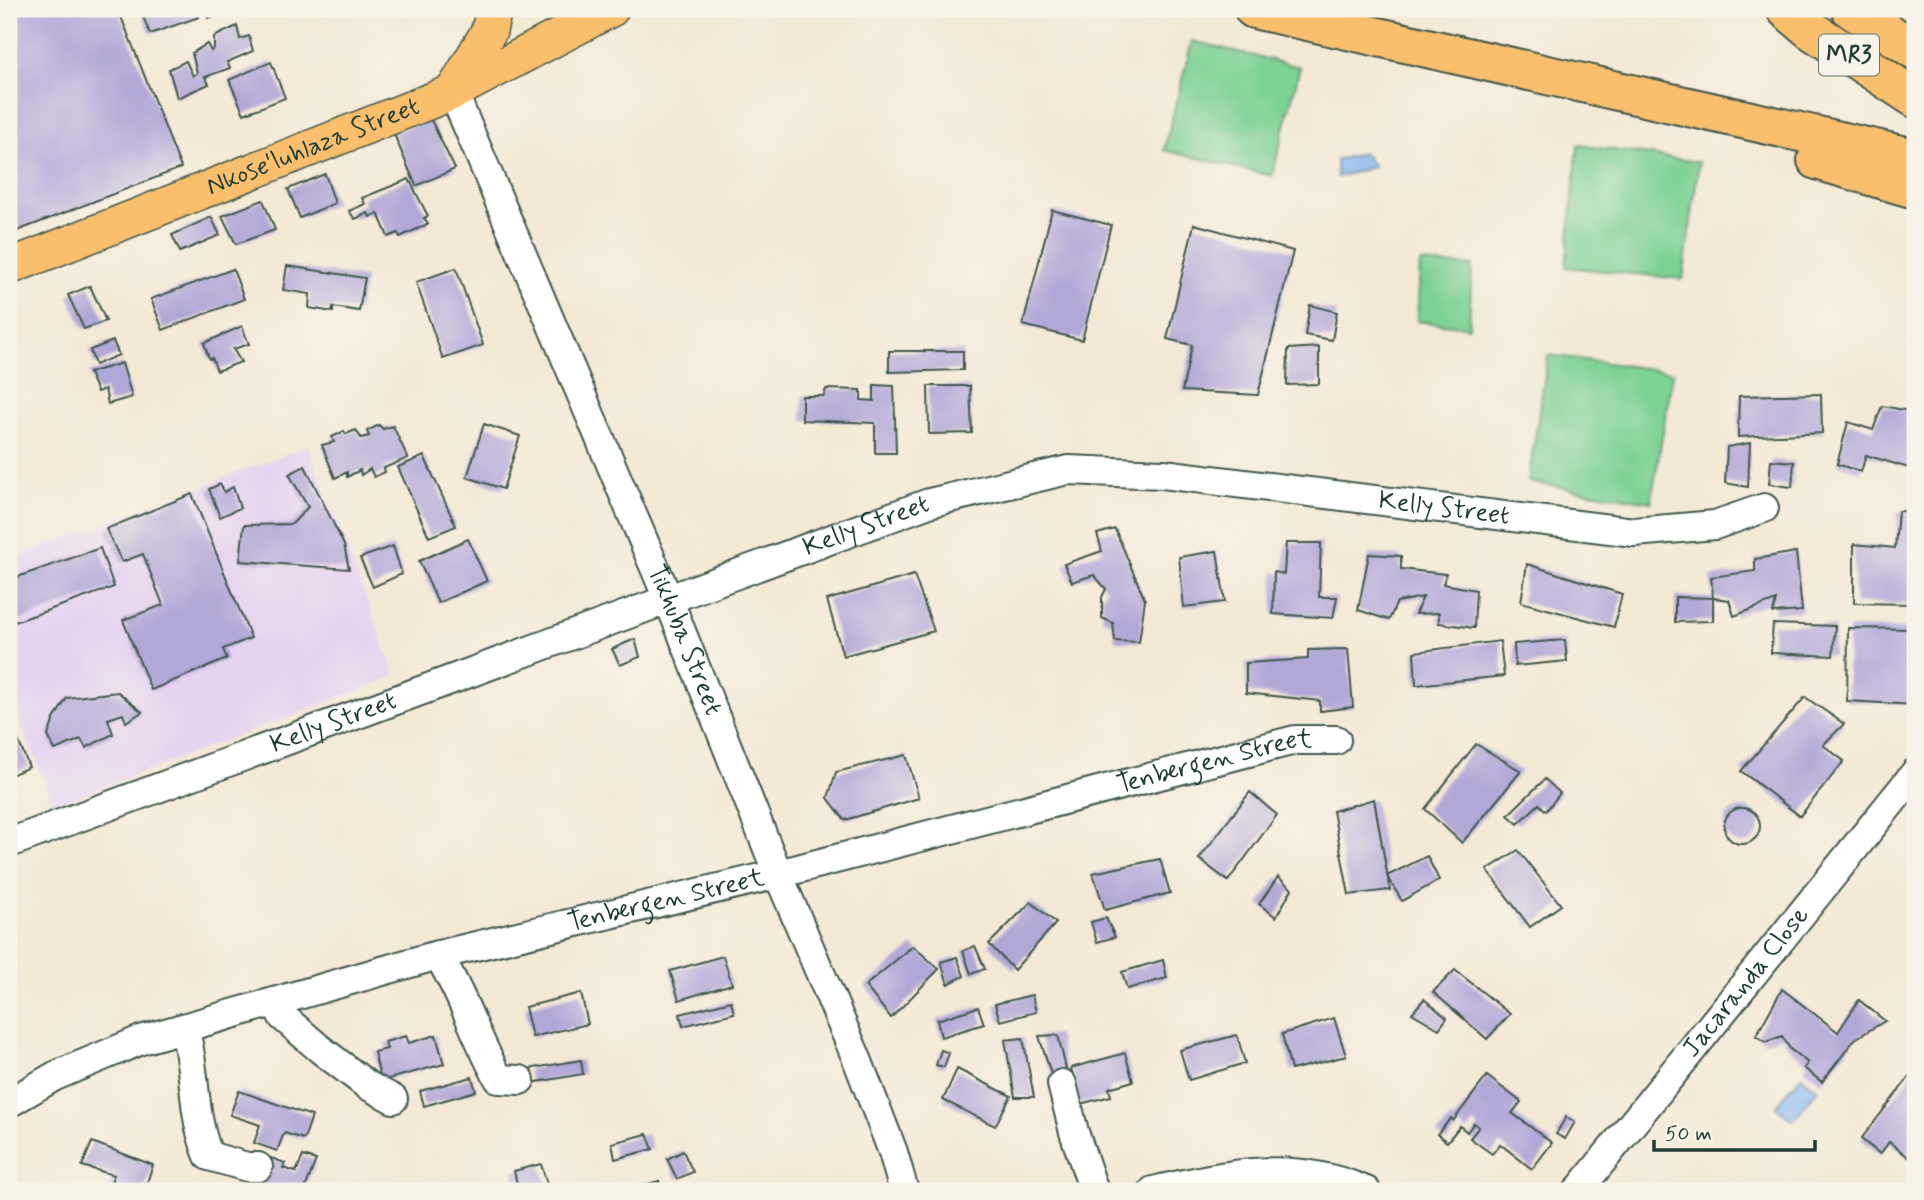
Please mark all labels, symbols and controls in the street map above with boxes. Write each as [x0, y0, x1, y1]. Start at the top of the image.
road number: MR3 [1819, 34, 1879, 76]
street label: Nkose'luhlaza Street [202, 90, 425, 204]
street label: Kelly Street [1377, 484, 1512, 534]
street label: Kelly Street [799, 487, 934, 565]
street label: Tikhuba Street [639, 560, 730, 720]
street label: Kelly Street [266, 684, 401, 762]
street label: Tenbergen Street [1113, 723, 1312, 802]
street label: Tenbergen Street [565, 861, 768, 940]
street label: Jacaranda Close [1675, 900, 1817, 1065]
scale bar [1654, 1109, 1815, 1153]
text: 50 m [1665, 1120, 1712, 1148]

